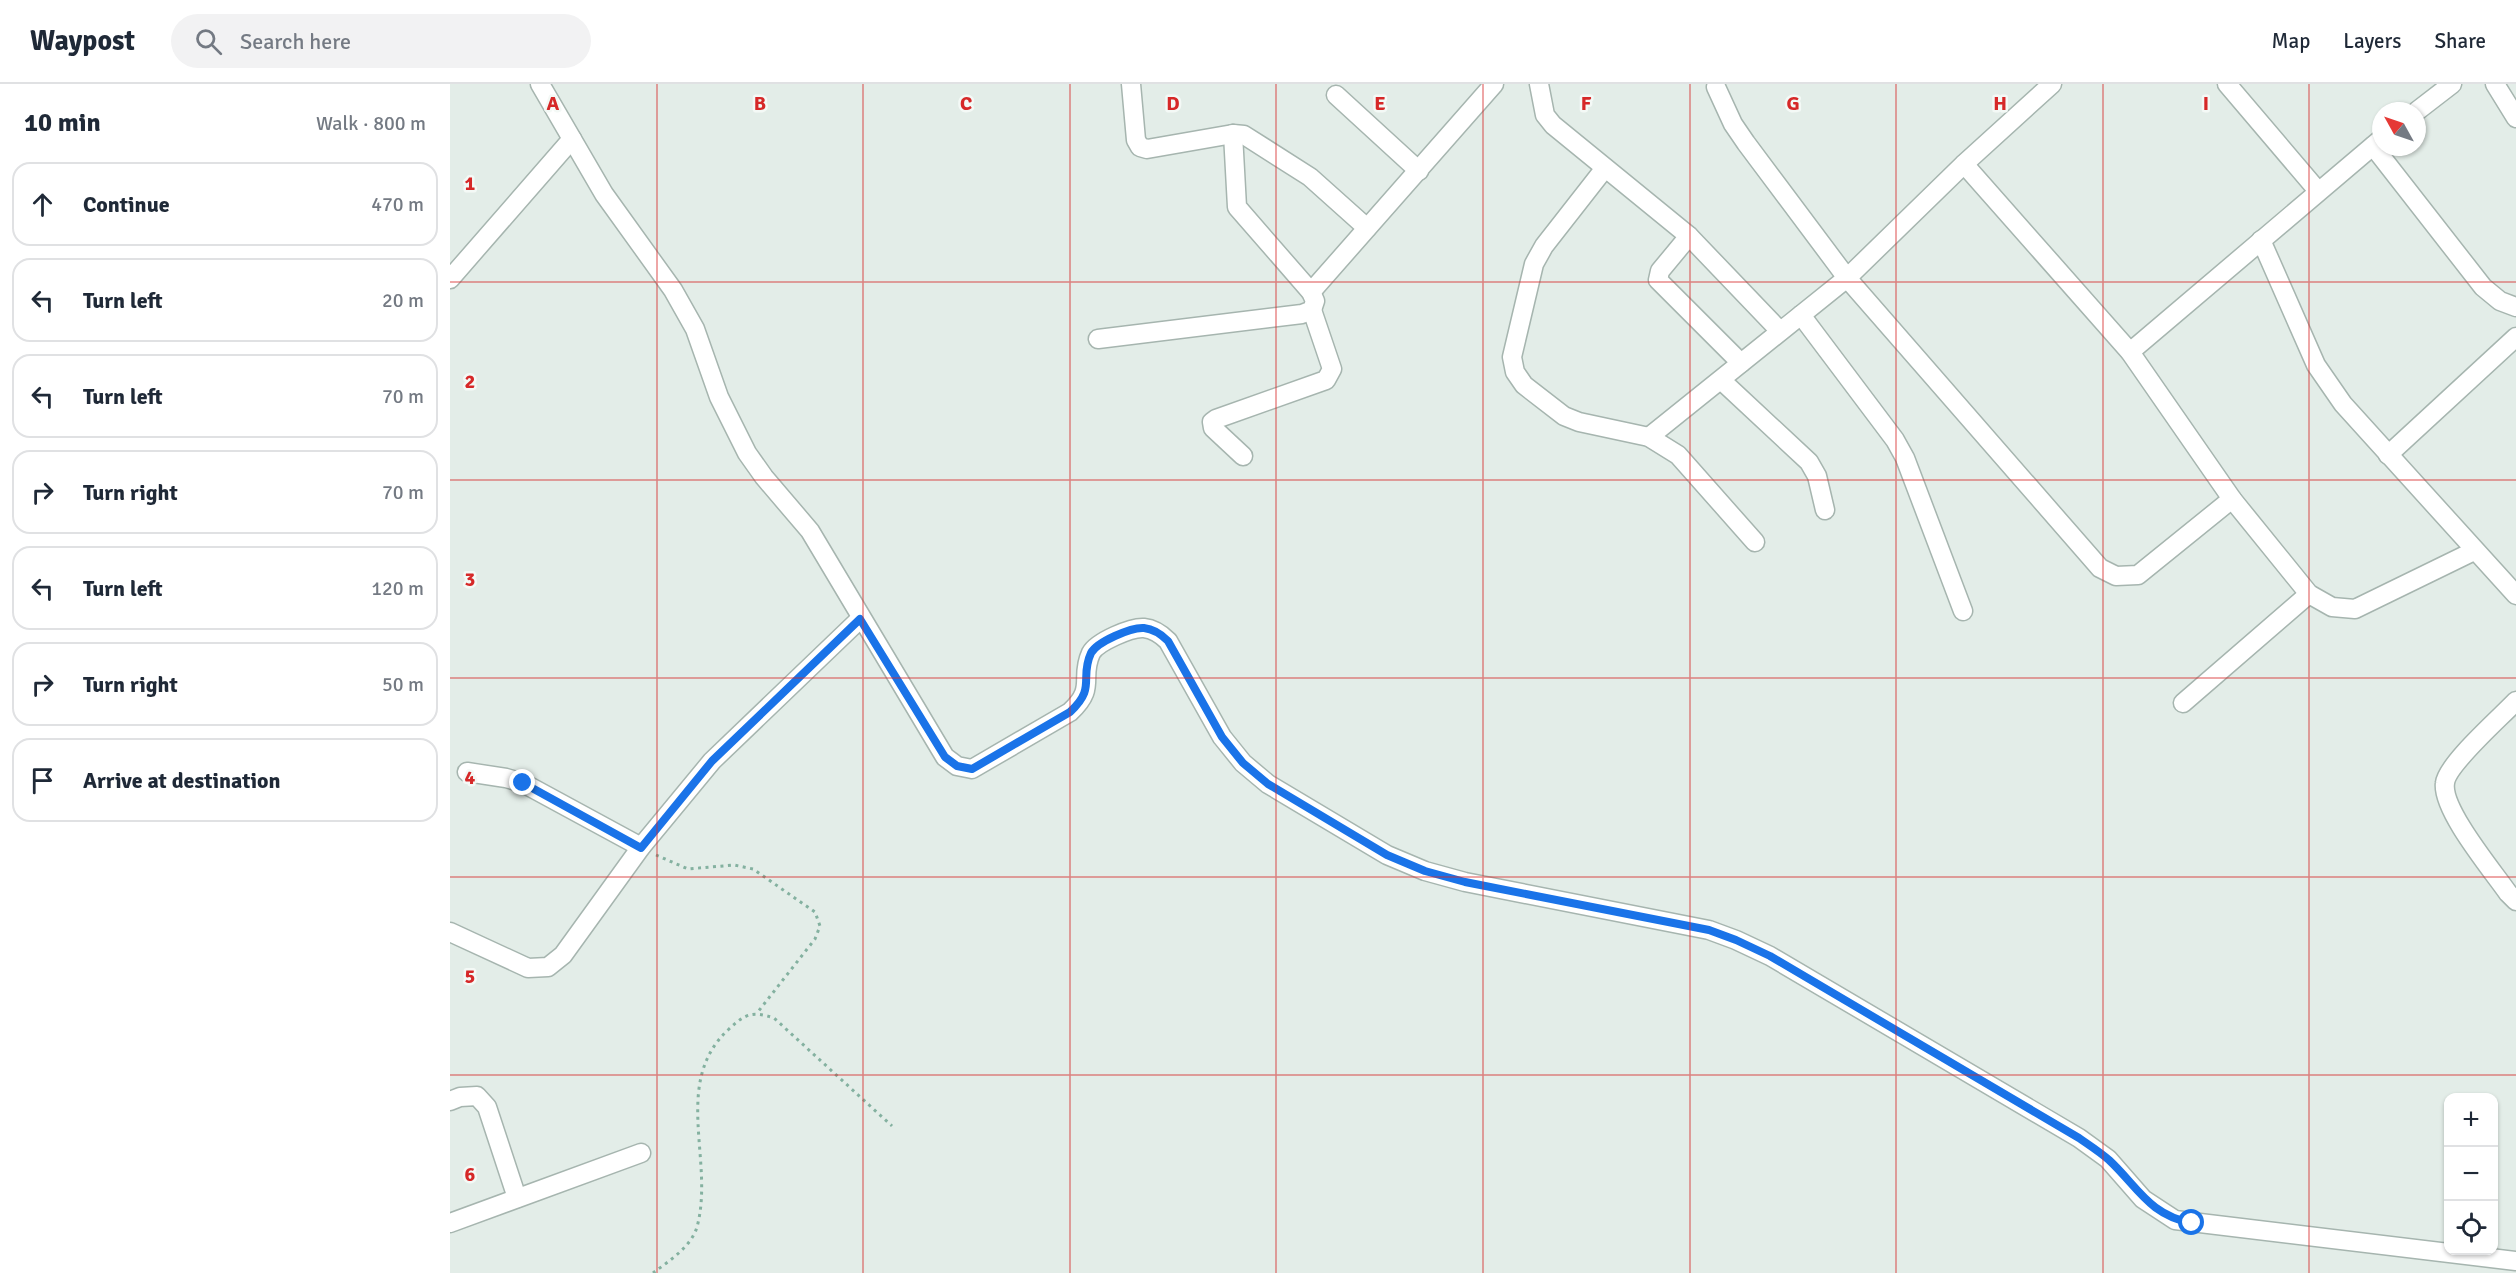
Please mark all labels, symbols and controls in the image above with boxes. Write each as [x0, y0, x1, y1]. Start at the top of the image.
search box [171, 14, 591, 68]
text: Waypost [30, 24, 135, 58]
icon: search [192, 25, 225, 58]
text: Search here [240, 28, 351, 55]
text: Map [2272, 28, 2310, 54]
text: Layers [2343, 28, 2401, 54]
text: Share [2434, 28, 2486, 54]
text: A [547, 91, 560, 116]
text: B [754, 91, 766, 116]
text: C [960, 91, 972, 116]
text: D [1166, 91, 1180, 116]
text: E [1374, 91, 1386, 116]
text: F [1581, 91, 1592, 116]
text: G [1786, 91, 1800, 116]
text: H [1993, 91, 2007, 116]
text: I [2203, 91, 2209, 116]
north arrow [2372, 102, 2426, 156]
text: 10 min [24, 107, 101, 139]
text: Walk · 800 m [316, 111, 426, 136]
text: 1 [465, 171, 476, 196]
icon: ahead [26, 188, 59, 221]
text: Continue [83, 191, 170, 218]
text: 470 m [371, 192, 424, 217]
icon: left [26, 284, 59, 317]
text: Turn left [83, 287, 163, 314]
text: 20 m [382, 288, 424, 313]
text: 2 [465, 369, 475, 394]
icon: left [26, 380, 59, 413]
text: Turn left [83, 383, 163, 410]
text: 70 m [382, 384, 424, 409]
icon: right [26, 476, 59, 509]
text: Turn right [83, 479, 178, 506]
text: 70 m [382, 480, 424, 505]
text: 3 [465, 567, 475, 592]
icon: left [26, 572, 59, 605]
text: Turn left [83, 575, 163, 602]
text: 120 m [371, 576, 424, 601]
icon: right [26, 668, 59, 701]
text: Turn right [83, 671, 178, 698]
text: 50 m [382, 672, 424, 697]
icon: arrive [26, 764, 59, 797]
text: 4 [465, 765, 476, 790]
text: Arrive at destination [83, 767, 280, 794]
route end [509, 769, 535, 795]
text: 5 [465, 964, 475, 989]
map controls [2444, 1093, 2498, 1255]
button: + [2444, 1093, 2498, 1147]
button: − [2444, 1147, 2498, 1201]
text: 6 [465, 1162, 476, 1187]
button: locate [2444, 1201, 2498, 1255]
route start [2178, 1209, 2204, 1235]

